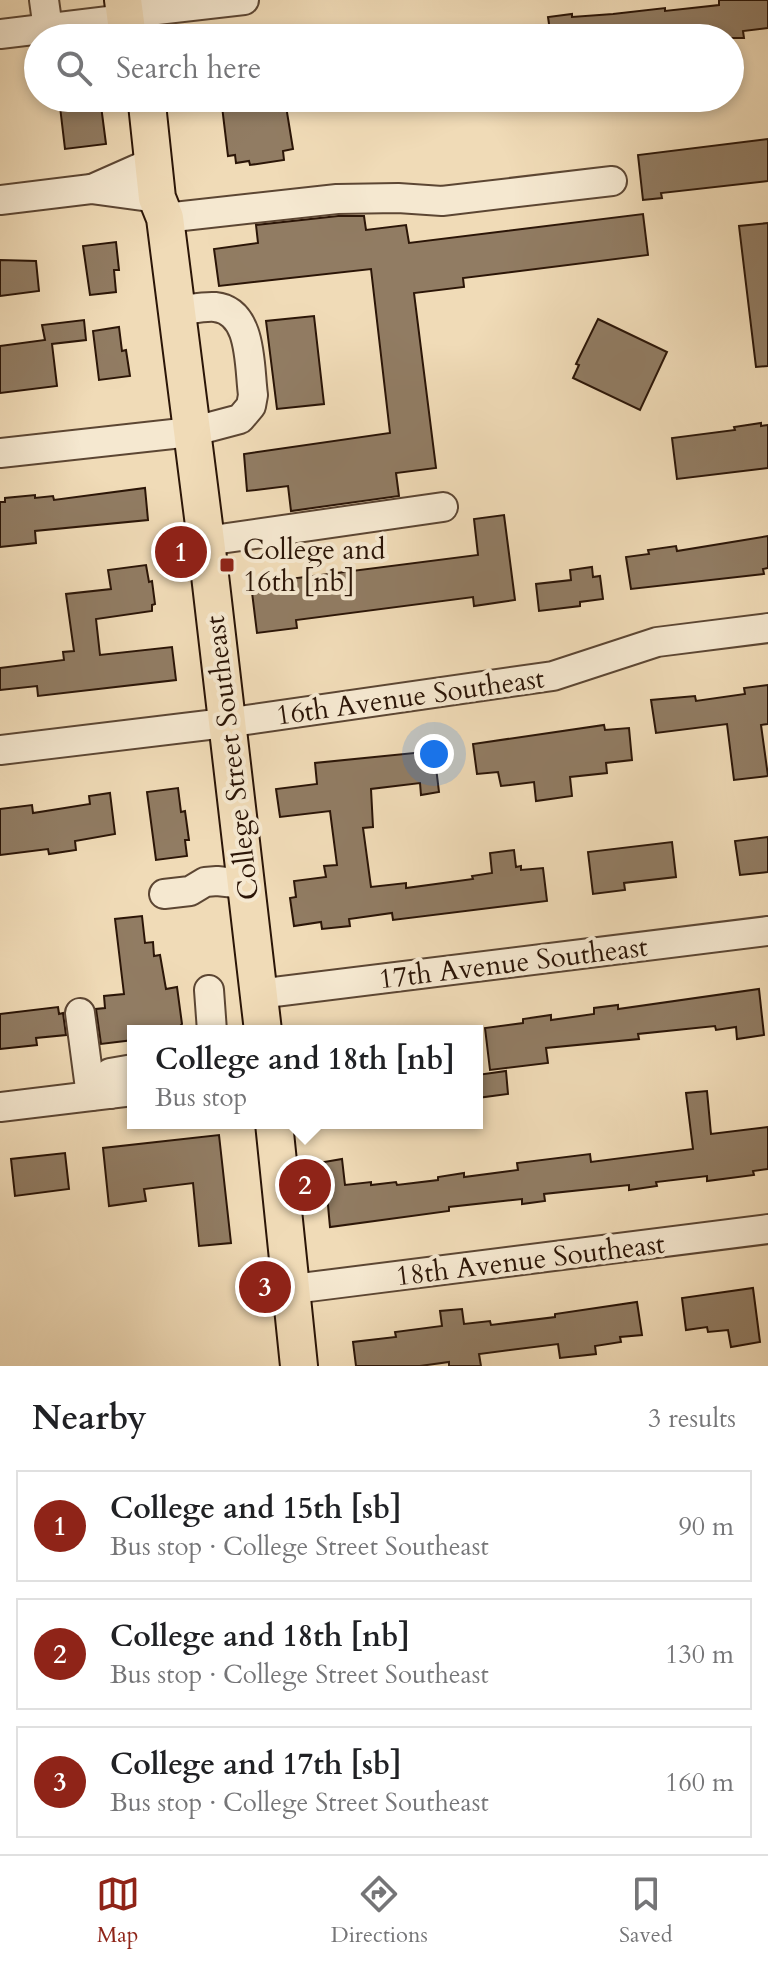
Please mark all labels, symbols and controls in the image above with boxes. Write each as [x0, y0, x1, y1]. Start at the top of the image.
search box [24, 24, 744, 112]
icon: search [52, 46, 96, 90]
text: Search here [116, 48, 261, 89]
pin: 1 [155, 522, 207, 582]
place label: College and 16th [nb] [243, 531, 385, 601]
marker: College and 16th [nb] [218, 556, 236, 574]
street label: College Street Southeast [196, 613, 268, 902]
street label: 16th Avenue Southeast [274, 659, 547, 735]
your location [414, 734, 454, 774]
street label: 17th Avenue Southeast [377, 928, 650, 998]
popup [127, 1025, 483, 1129]
text: College and 18th [nb] [155, 1039, 455, 1080]
text: Bus stop [155, 1080, 247, 1115]
pin: 2 [279, 1155, 331, 1215]
street label: 18th Avenue Southeast [394, 1225, 667, 1295]
pin: 3 [239, 1257, 291, 1317]
text: Nearby [32, 1395, 147, 1441]
text: 3 results [648, 1401, 736, 1436]
text: College and 15th [sb] [110, 1488, 402, 1529]
text: 1 [53, 1509, 67, 1544]
text: 90 m [678, 1509, 734, 1544]
text: Bus stop · College Street Southeast [110, 1529, 489, 1564]
text: College and 18th [nb] [110, 1616, 410, 1657]
text: 2 [53, 1637, 67, 1672]
text: 130 m [665, 1637, 734, 1672]
text: Bus stop · College Street Southeast [110, 1657, 489, 1692]
text: College and 17th [sb] [110, 1744, 402, 1785]
text: 3 [53, 1765, 67, 1800]
text: 160 m [665, 1765, 734, 1800]
text: Bus stop · College Street Southeast [110, 1785, 489, 1820]
tab: Map [96, 1872, 140, 1950]
tab: Directions [331, 1872, 428, 1950]
tab: Saved [619, 1872, 672, 1950]

